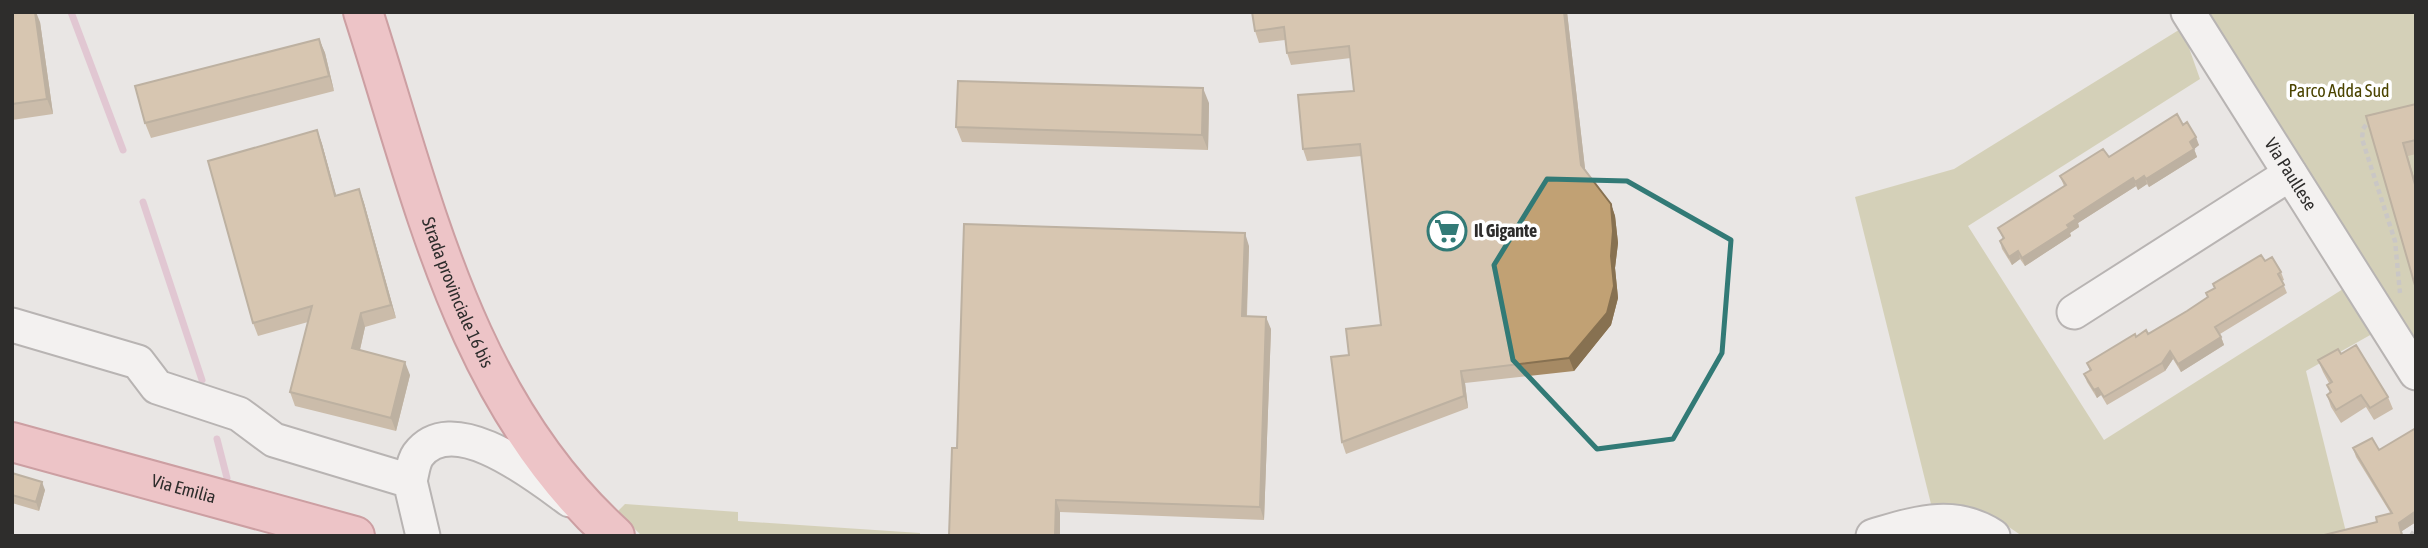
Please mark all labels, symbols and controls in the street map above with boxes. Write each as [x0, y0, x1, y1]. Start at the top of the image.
park label: Parco Adda Sud [2288, 80, 2390, 101]
street label: Via Paullese [2260, 134, 2322, 214]
supermarket icon: Il Gigante [1426, 210, 1468, 252]
street label: Strada provinciale 16 bis [418, 214, 498, 371]
place label: Il Gigante [1474, 220, 1537, 241]
street label: Via Emilia [149, 470, 218, 507]

